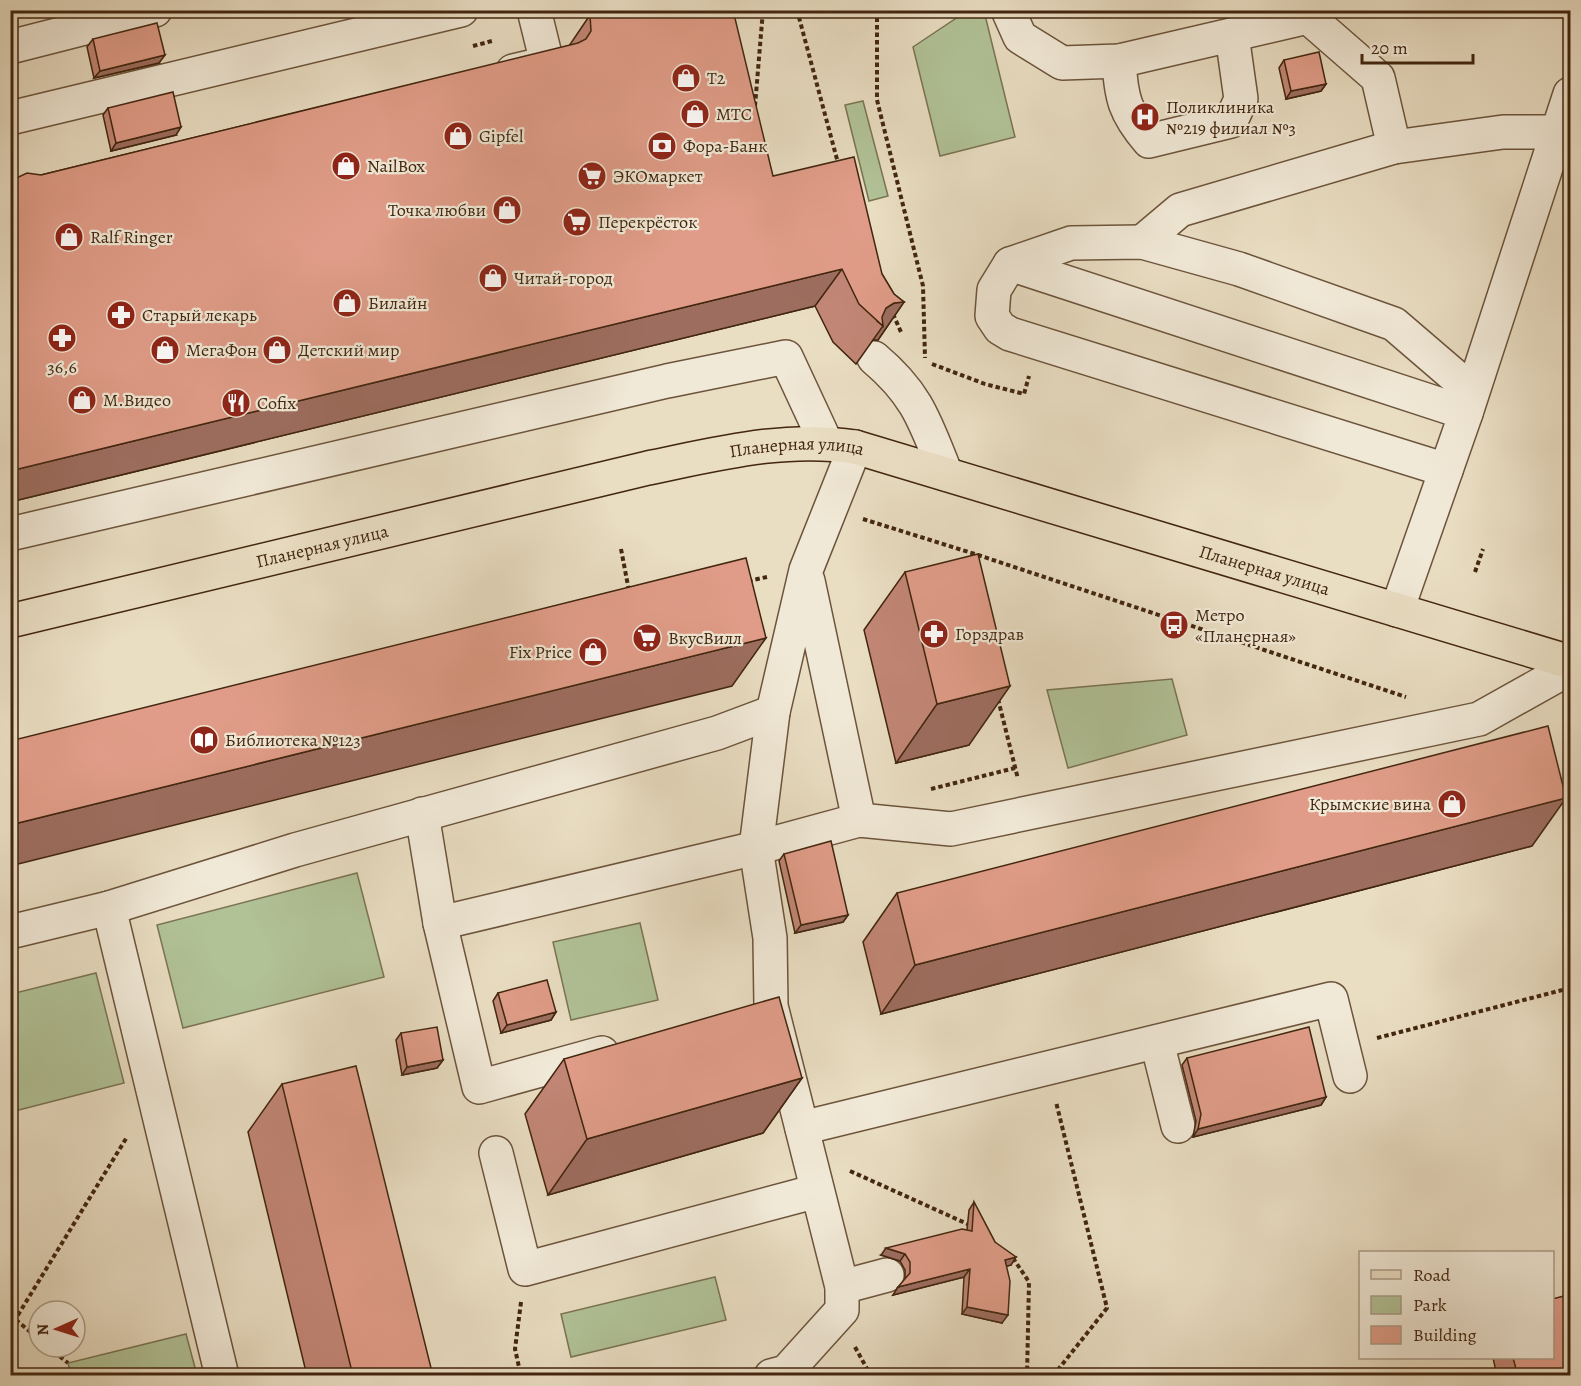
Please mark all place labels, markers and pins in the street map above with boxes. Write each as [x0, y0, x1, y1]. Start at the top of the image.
shop icon: T2 [670, 62, 702, 94]
place label: T2 [707, 66, 726, 90]
place label: Поликлиника №219 филиал №3 [1166, 95, 1296, 140]
shop icon: МТС [679, 98, 711, 130]
hospital icon: Поликлиника №219 филиал №3 [1129, 101, 1161, 133]
place label: МТС [716, 102, 752, 126]
shop icon: Gipfel [442, 120, 474, 152]
place label: Gipfel [479, 124, 524, 148]
bank icon: Фора-Банк [646, 130, 678, 162]
place label: Фора-Банк [683, 134, 768, 158]
shop icon: NailBox [330, 150, 362, 182]
place label: NailBox [367, 154, 426, 178]
supermarket icon: ЭКОмаркет [576, 160, 608, 192]
place label: ЭКОмаркет [613, 164, 703, 188]
shop icon: Точка любви [491, 194, 523, 226]
place label: Точка любви [388, 198, 486, 222]
supermarket icon: Перекрёсток [561, 206, 593, 238]
place label: Перекрёсток [598, 210, 698, 234]
shop icon: Ralf Ringer [53, 221, 85, 253]
place label: Ralf Ringer [90, 225, 173, 249]
shop icon: Читай-город [477, 262, 509, 294]
place label: Читай-город [514, 266, 613, 290]
shop icon: Билайн [331, 287, 363, 319]
place label: Билайн [368, 291, 428, 315]
pharmacy icon: Старый лекарь [105, 299, 137, 331]
place label: Старый лекарь [142, 303, 257, 327]
pharmacy icon: 36,6 [46, 322, 78, 354]
shop icon: МегаФон [149, 334, 181, 366]
shop icon: Детский мир [261, 334, 293, 366]
place label: МегаФон [186, 338, 257, 362]
place label: Детский мир [298, 338, 400, 362]
place label: 36,6 [47, 355, 77, 379]
shop icon: М.Видео [66, 384, 98, 416]
restaurant icon: Cofix [220, 387, 252, 419]
place label: М.Видео [103, 388, 171, 412]
place label: Cofix [257, 391, 296, 415]
place label: Метро «Планерная» [1195, 603, 1296, 648]
bus stop icon: Метро «Планерная» [1158, 609, 1190, 641]
pharmacy icon: Горздрав [918, 618, 950, 650]
supermarket icon: ВкусВилл [631, 622, 663, 654]
place label: Горздрав [955, 622, 1024, 646]
place label: ВкусВилл [668, 626, 742, 650]
shop icon: Fix Price [577, 636, 609, 668]
place label: Fix Price [509, 640, 572, 664]
library icon: Библиотека №123 [188, 724, 220, 756]
place label: Библиотека №123 [225, 728, 361, 752]
shop icon: Крымские вина [1436, 788, 1468, 820]
place label: Крымские вина [1309, 792, 1432, 816]

